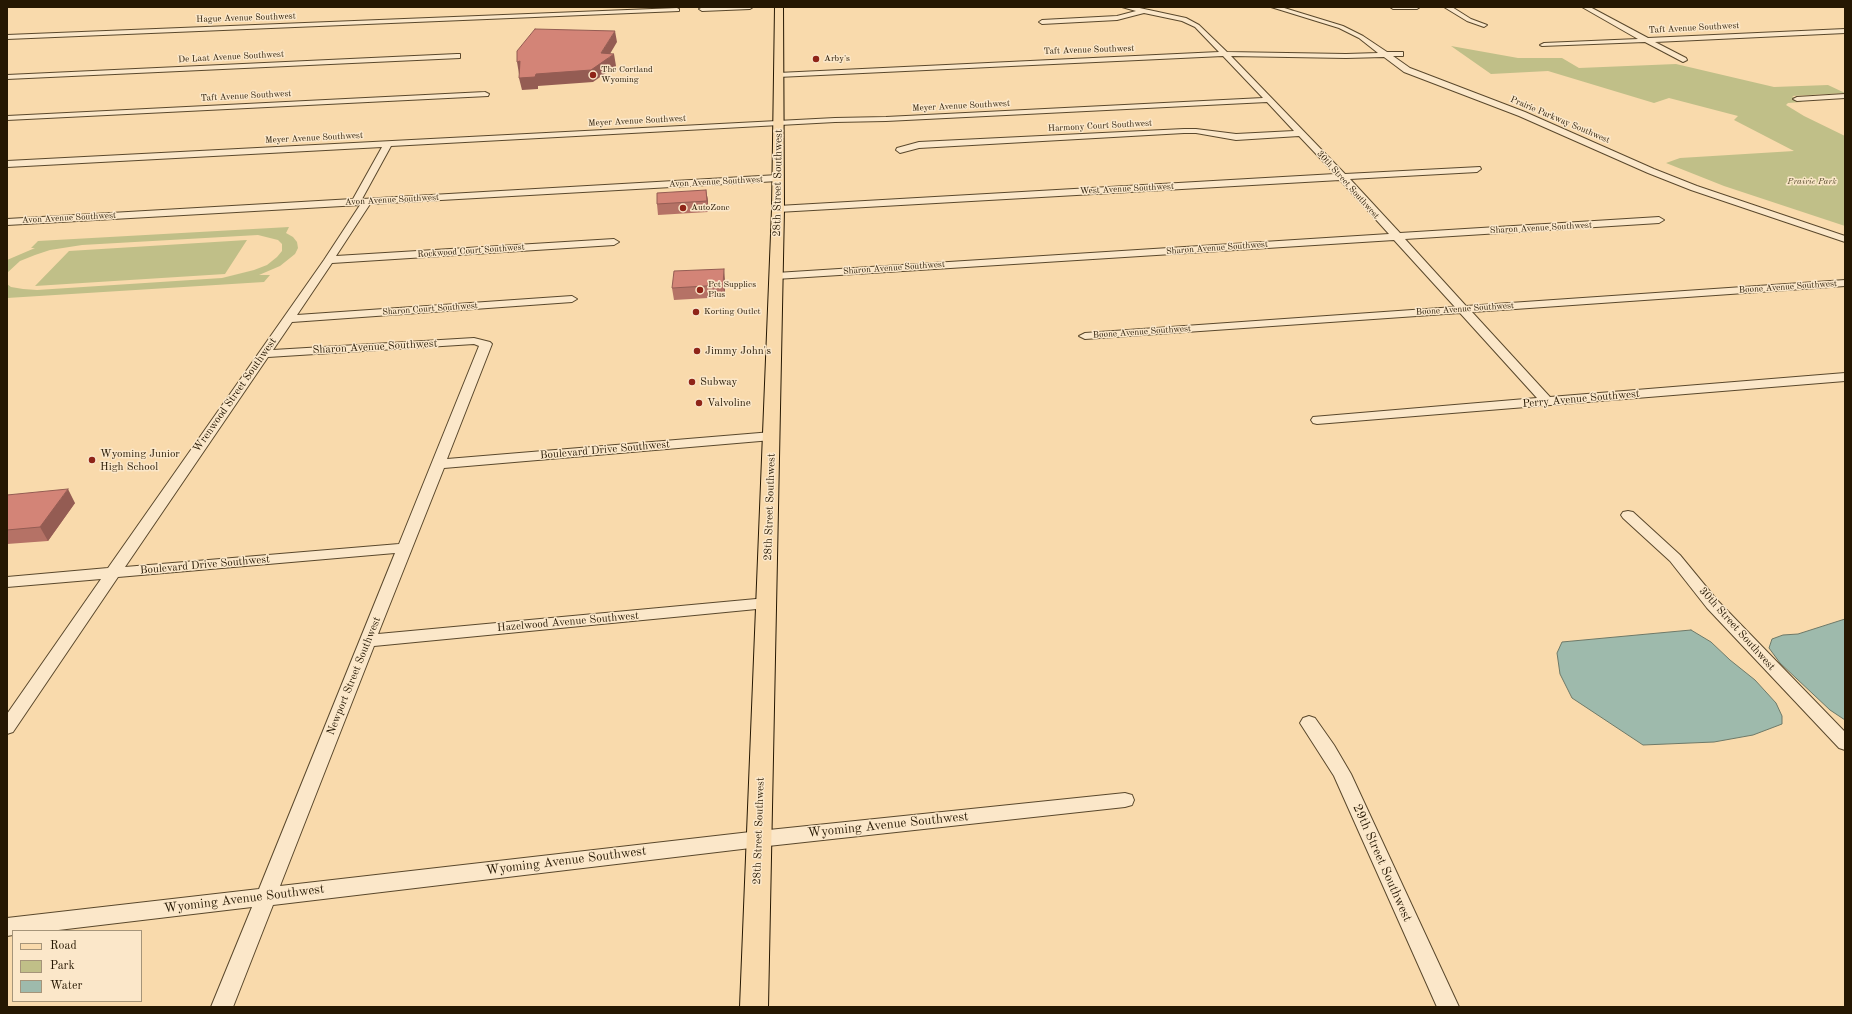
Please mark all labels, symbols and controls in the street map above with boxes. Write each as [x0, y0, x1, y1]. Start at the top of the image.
street label: Hague Avenue Southwest [196, 11, 296, 25]
street label: Taft Avenue Southwest [1648, 20, 1740, 36]
street label: Taft Avenue Southwest [1043, 43, 1135, 57]
street label: De Laat Avenue Southwest [178, 49, 284, 65]
marker: Arby's [811, 54, 821, 64]
place label: Arby's [824, 54, 850, 64]
place label: The Cortland Wyoming [601, 65, 653, 86]
marker: The Cortland Wyoming [588, 70, 598, 80]
street label: Taft Avenue Southwest [200, 88, 292, 104]
street label: Prairie Parkway Southwest [1509, 94, 1611, 146]
street label: Meyer Avenue Southwest [912, 98, 1010, 114]
street label: Meyer Avenue Southwest [588, 113, 686, 129]
street label: Harmony Court Southwest [1048, 118, 1152, 134]
street label: 28th Street Southwest [770, 129, 786, 237]
street label: Meyer Avenue Southwest [265, 130, 363, 146]
street label: 30th Street Southwest [1315, 149, 1381, 221]
street label: Avon Avenue Southwest [669, 174, 763, 190]
park label: Prairie Park [1787, 177, 1837, 187]
street label: West Avenue Southwest [1080, 181, 1174, 197]
street label: Avon Avenue Southwest [345, 192, 439, 208]
marker: AutoZone [678, 203, 688, 213]
place label: AutoZone [691, 203, 730, 213]
street label: Avon Avenue Southwest [22, 210, 116, 226]
street label: Sharon Avenue Southwest [1490, 220, 1592, 236]
street label: Sharon Avenue Southwest [1166, 239, 1268, 257]
street label: Rockwood Court Southwest [417, 242, 525, 260]
street label: Sharon Avenue Southwest [843, 259, 945, 277]
street label: Boone Avenue Southwest [1739, 278, 1837, 296]
place label: Pet Supplies Plus [708, 280, 756, 301]
marker: Pet Supplies Plus [695, 285, 705, 295]
street label: Sharon Court Southwest [382, 300, 478, 318]
street label: Boone Avenue Southwest [1416, 300, 1514, 318]
marker: Korting Outlet [691, 307, 701, 317]
place label: Korting Outlet [704, 307, 761, 317]
street label: Boone Avenue Southwest [1093, 323, 1191, 341]
street label: Wrenwood Street Southwest [190, 335, 280, 455]
street label: Sharon Avenue Southwest [312, 337, 438, 357]
place label: Jimmy John's [705, 344, 771, 358]
marker: Jimmy John's [692, 346, 702, 356]
place label: Subway [700, 375, 737, 389]
marker: Subway [687, 377, 697, 387]
street label: Perry Avenue Southwest [1522, 387, 1640, 411]
place label: Valvoline [707, 396, 751, 410]
marker: Valvoline [694, 398, 704, 408]
street label: Boulevard Drive Southwest [539, 438, 671, 462]
place label: Wyoming Junior High School [100, 447, 180, 473]
street label: 28th Street Southwest [762, 453, 778, 561]
marker: Wyoming Junior High School [87, 455, 97, 465]
street label: Boulevard Drive Southwest [139, 553, 271, 577]
street label: 30th Street Southwest [1696, 585, 1778, 673]
street label: Hazelwood Avenue Southwest [496, 609, 640, 635]
street label: Newport Street Southwest [324, 615, 384, 737]
street label: 28th Street Southwest [751, 777, 767, 885]
street label: 29th Street Southwest [1349, 802, 1415, 924]
street label: Wyoming Avenue Southwest [807, 809, 969, 841]
street label: Wyoming Avenue Southwest [485, 843, 647, 879]
street label: Wyoming Avenue Southwest [163, 881, 325, 917]
legend [12, 930, 142, 1002]
text: Road [50, 940, 77, 952]
text: Park [50, 960, 75, 972]
text: Water [50, 980, 82, 992]

